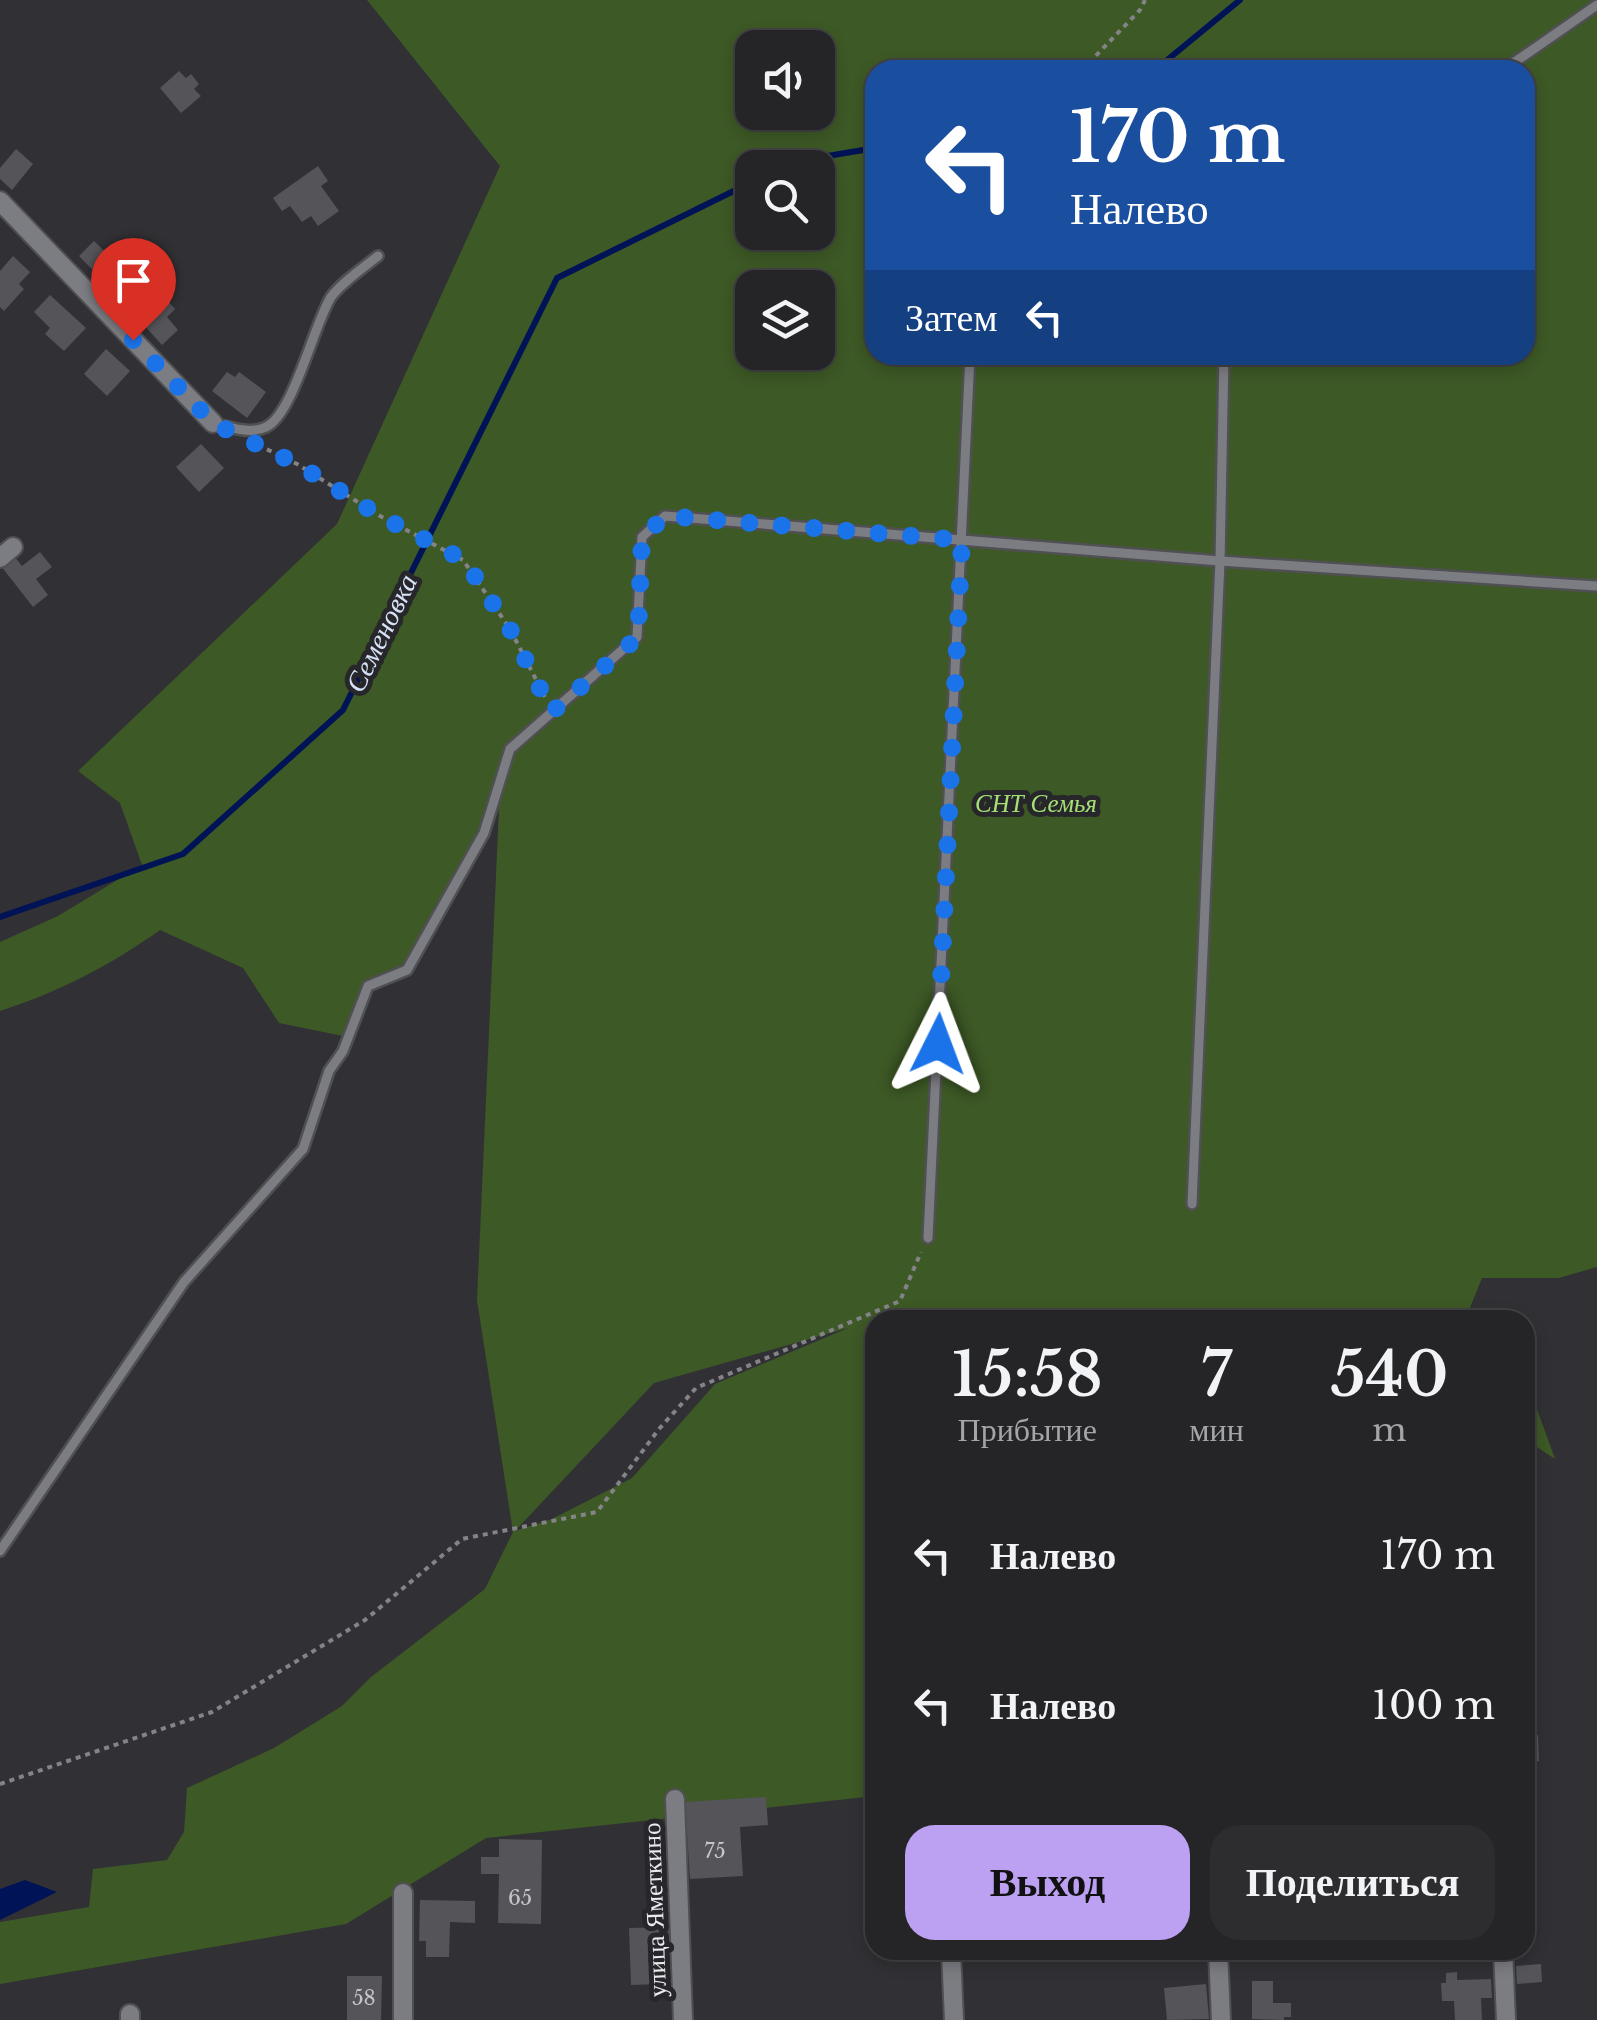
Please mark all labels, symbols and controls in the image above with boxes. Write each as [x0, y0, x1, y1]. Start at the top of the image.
map controls [735, 30, 835, 370]
button: sound [735, 30, 835, 130]
text: 170 m [1070, 94, 1286, 181]
icon: left [905, 100, 1035, 230]
button: search [735, 150, 835, 250]
text: Налево [1070, 180, 1209, 236]
pin [91, 238, 176, 341]
icon: arrive [106, 253, 161, 308]
button: layers [735, 270, 835, 370]
icon: left [1017, 290, 1072, 345]
text: Затем [905, 294, 997, 341]
water label: Семеновка [338, 568, 425, 698]
park label: СНТ Семья [975, 788, 1097, 819]
position arrow [886, 992, 990, 1096]
text: 15:58 [952, 1338, 1103, 1412]
text: 7 [1201, 1338, 1232, 1412]
text: 540 [1330, 1338, 1448, 1412]
text: Прибытие [958, 1410, 1097, 1450]
text: мин [1189, 1410, 1244, 1450]
text: m [1372, 1410, 1407, 1450]
icon: left [905, 1528, 960, 1583]
text: Налево [990, 1532, 1116, 1579]
text: 170 m [1380, 1532, 1495, 1579]
icon: left [905, 1678, 960, 1733]
text: Налево [990, 1682, 1116, 1729]
text: 100 m [1372, 1682, 1495, 1729]
street label: улица Яметкино [636, 1822, 673, 1998]
button: Выход [905, 1825, 1190, 1940]
button: Поделиться [1210, 1825, 1495, 1940]
house number: 75 [704, 1839, 726, 1863]
house number: 65 [508, 1886, 532, 1910]
house number: 58 [352, 1986, 376, 2010]

